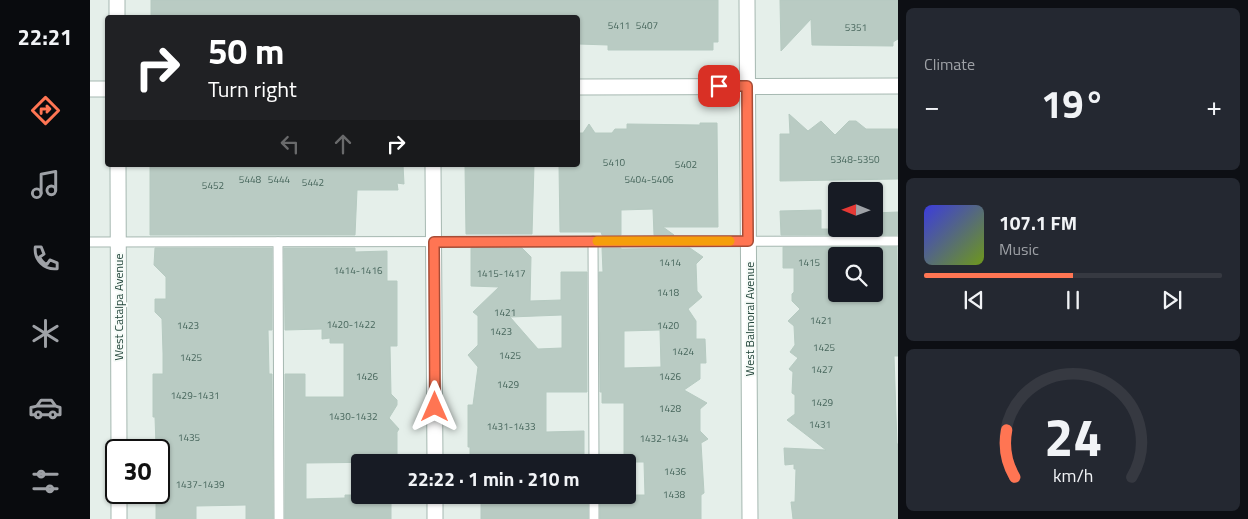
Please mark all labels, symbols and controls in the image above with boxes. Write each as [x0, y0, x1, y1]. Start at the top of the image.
house number: 5411 [608, 18, 630, 33]
house number: 5407 [636, 18, 658, 33]
text: 22:21 [18, 20, 72, 54]
house number: 5351 [845, 20, 867, 35]
text: 50 m [208, 24, 284, 78]
icon: right [125, 35, 190, 100]
text: Climate [924, 52, 975, 76]
pin [698, 65, 740, 107]
text: Turn right [208, 72, 297, 106]
icon: arrive [705, 72, 733, 100]
text: 19° [1041, 75, 1105, 133]
text: − [924, 84, 940, 127]
text: + [1206, 84, 1222, 127]
icon: directions [28, 93, 63, 128]
icon: left [276, 130, 304, 158]
icon: ahead [329, 130, 357, 158]
icon: right [382, 130, 410, 158]
house number: 5348-5350 [830, 152, 880, 167]
house number: 5410 [603, 155, 626, 170]
house number: 5402 [675, 157, 697, 172]
icon: music [28, 167, 63, 202]
house number: 5448 [239, 172, 262, 187]
house number: 5444 [268, 172, 291, 187]
house number: 5404-5406 [624, 172, 674, 187]
house number: 5442 [302, 175, 324, 190]
house number: 5452 [202, 178, 224, 193]
north arrow [828, 182, 882, 238]
map controls [828, 182, 883, 302]
text: 107.1 FM [999, 208, 1077, 237]
text: Music [999, 237, 1039, 261]
icon: phone [28, 241, 63, 276]
button: search [828, 247, 883, 302]
street label: West Catalpa Avenue [109, 254, 128, 360]
house number: 1414 [659, 255, 682, 270]
house number: 1415 [798, 255, 821, 270]
street label: West Balmoral Avenue [740, 262, 759, 376]
house number: 1414-1416 [333, 263, 383, 278]
house number: 1415-1417 [476, 266, 526, 281]
house number: 1418 [657, 285, 680, 300]
icon: previous [960, 286, 988, 314]
icon: pause [1059, 286, 1087, 314]
icon: next [1158, 286, 1186, 314]
house number: 1421 [494, 305, 516, 320]
house number: 1421 [810, 313, 832, 328]
icon: climate [28, 316, 63, 351]
house number: 1420-1422 [326, 317, 376, 332]
house number: 1423 [177, 318, 199, 333]
house number: 1420 [657, 318, 680, 333]
house number: 1423 [490, 324, 512, 339]
house number: 1425 [813, 340, 836, 355]
house number: 1424 [672, 344, 695, 359]
house number: 1425 [499, 348, 522, 363]
house number: 1425 [180, 350, 203, 365]
house number: 1427 [811, 362, 833, 377]
house number: 1426 [356, 369, 379, 384]
house number: 1426 [659, 369, 682, 384]
house number: 1429 [497, 377, 520, 392]
position arrow [408, 380, 460, 432]
house number: 1429-1431 [170, 388, 220, 403]
icon: car [28, 390, 63, 425]
house number: 1429 [811, 395, 834, 410]
text: 24 [1044, 397, 1102, 476]
house number: 1428 [659, 401, 682, 416]
house number: 1430-1432 [328, 409, 378, 424]
house number: 1431 [809, 417, 831, 432]
house number: 1431-1433 [486, 419, 536, 434]
house number: 1435 [178, 430, 201, 445]
house number: 1432-1434 [639, 431, 689, 446]
speed limit sign: 30 [105, 439, 170, 504]
text: km/h [1053, 462, 1093, 489]
icon: filters [28, 464, 63, 499]
text: 22:22 · 1 min · 210 m [407, 464, 580, 493]
house number: 1436 [664, 464, 687, 479]
house number: 1437-1439 [175, 477, 225, 492]
house number: 1438 [663, 487, 686, 502]

